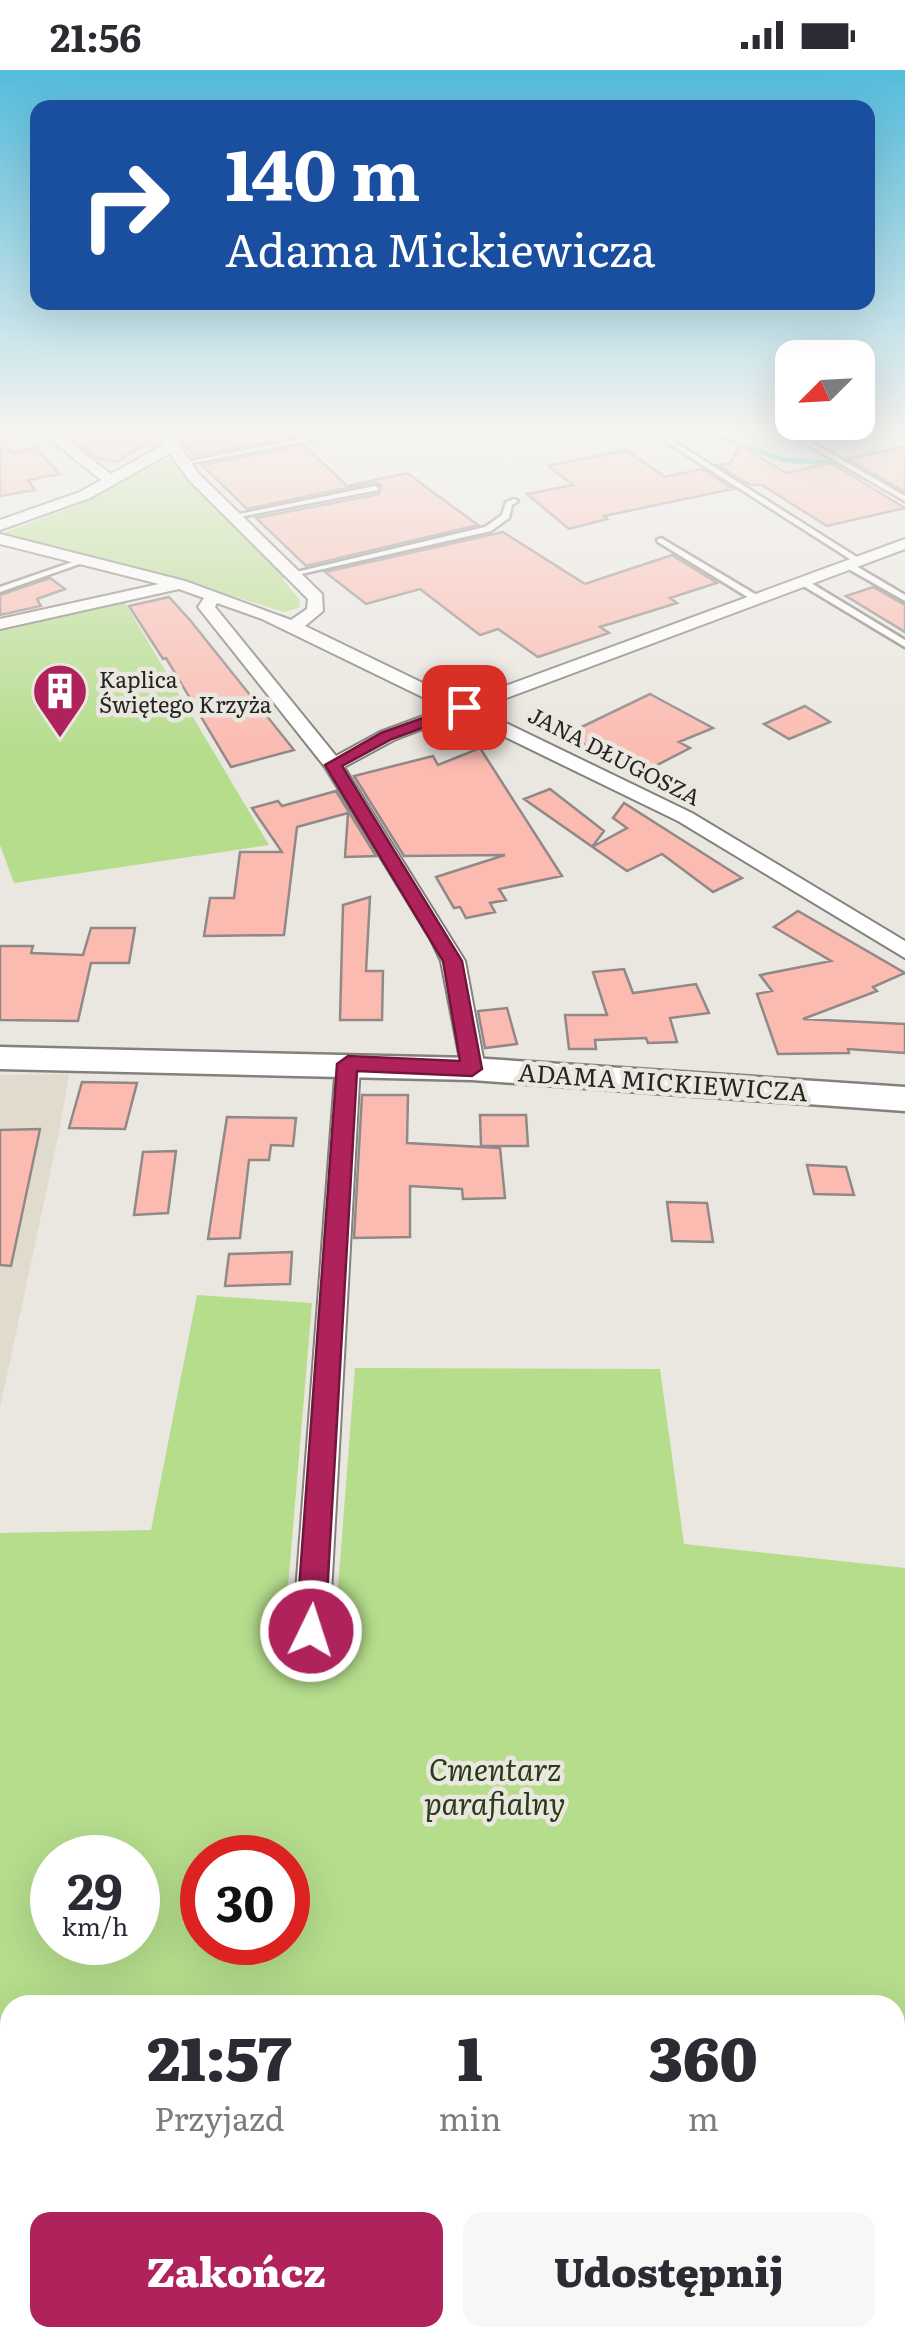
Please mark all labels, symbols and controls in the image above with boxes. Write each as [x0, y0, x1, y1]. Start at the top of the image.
text: 21:56 [50, 7, 142, 64]
text: 140 m [225, 119, 420, 223]
icon: right [60, 140, 190, 270]
text: Adama Mickiewicza [225, 214, 655, 281]
north arrow [775, 340, 875, 440]
map controls [775, 340, 875, 440]
building icon: Kaplica Świętego Krzyża [30, 661, 90, 740]
place label: Kaplica Świętego Krzyża [99, 662, 272, 720]
pin [422, 665, 507, 750]
icon: arrive [437, 680, 492, 735]
street label: JANA DŁUGOSZA [523, 697, 707, 813]
street label: ADAMA MICKIEWICZA [517, 1052, 809, 1110]
position arrow [259, 1579, 363, 1683]
park label: Cmentarz parafialny [425, 1746, 565, 1824]
speed limit sign: 30 [180, 1835, 310, 1965]
text: 29 [67, 1851, 123, 1925]
text: km/h [62, 1907, 128, 1944]
text: 21:57 [147, 2010, 291, 2099]
text: 1 [457, 2010, 483, 2099]
text: 360 [649, 2010, 758, 2099]
text: Przyjazd [154, 2093, 284, 2141]
text: min [439, 2093, 501, 2141]
text: m [688, 2093, 719, 2141]
button: Zakończ [30, 2212, 443, 2327]
button: Udostępnij [463, 2212, 875, 2327]

